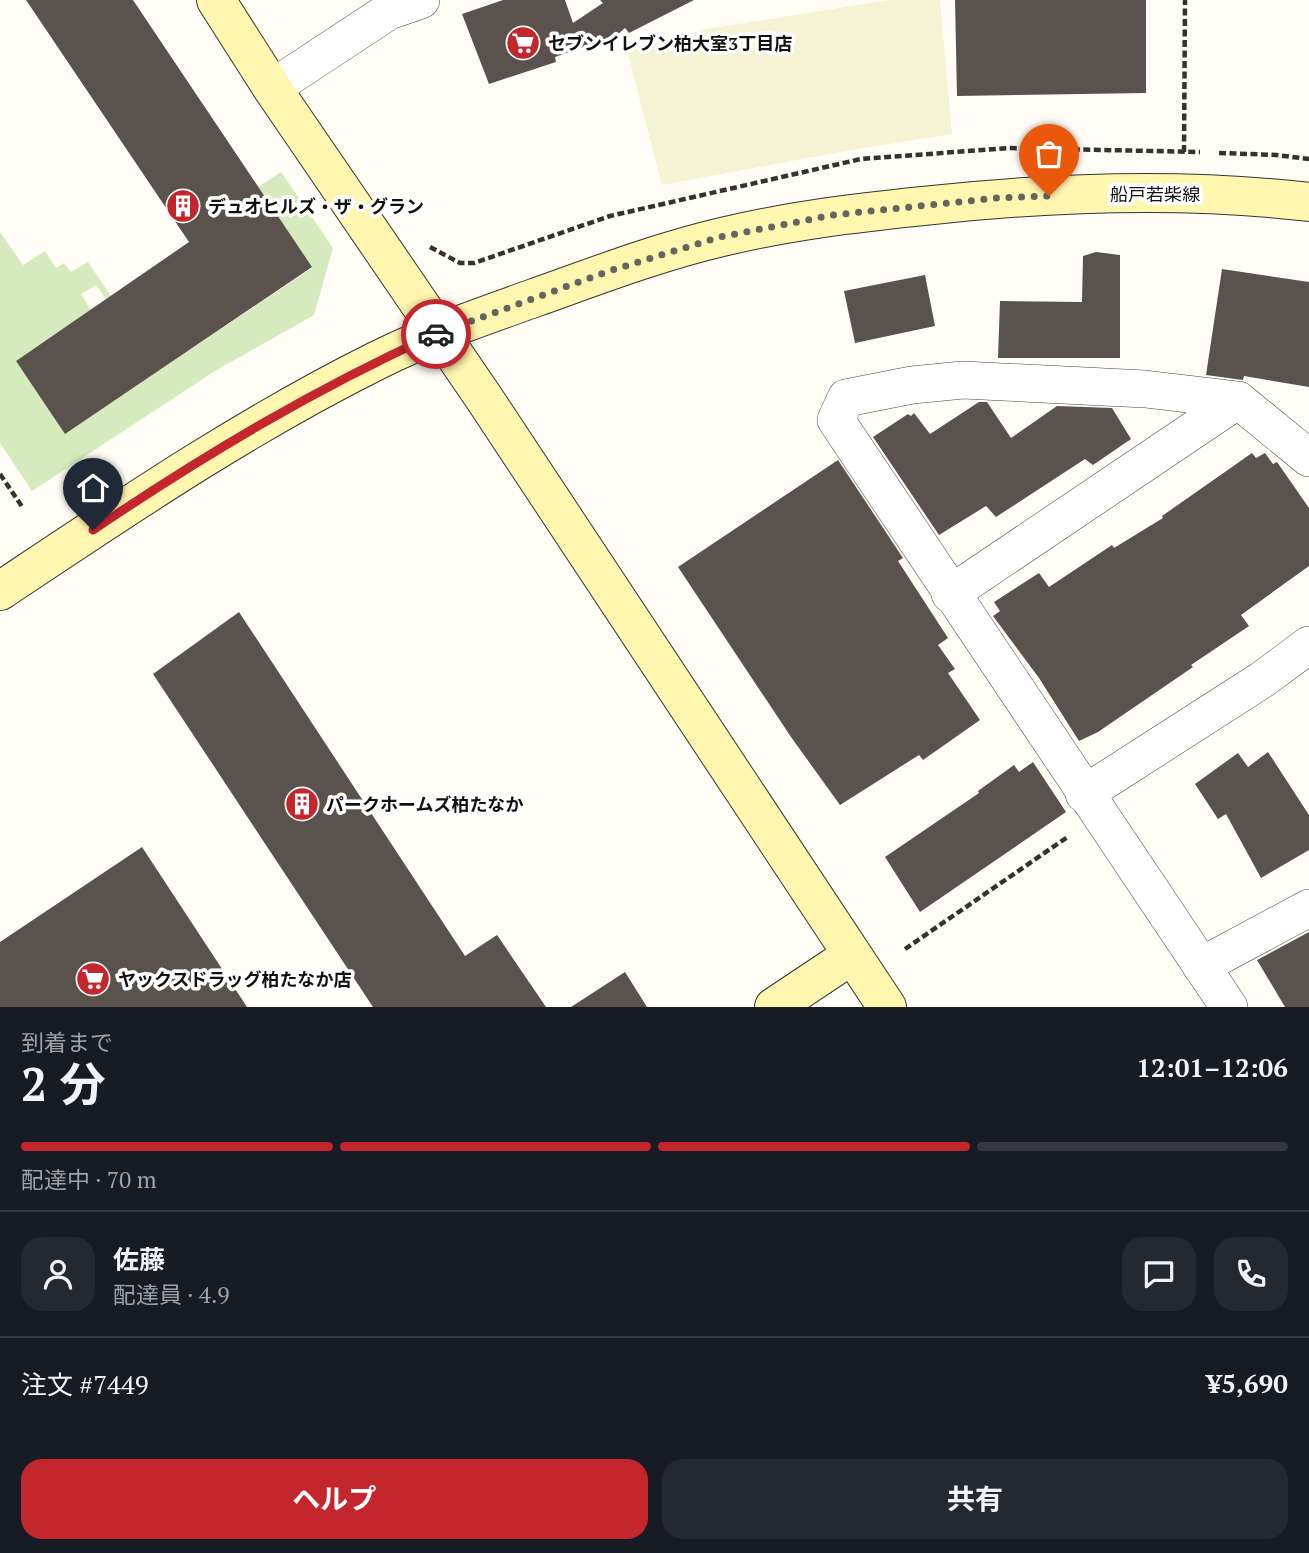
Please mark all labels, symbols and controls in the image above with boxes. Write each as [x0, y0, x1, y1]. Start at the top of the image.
supermarket icon: セブンイレブン柏大室3丁目店 [504, 24, 542, 62]
place label: セブンイレブン柏大室3丁目店 [548, 31, 792, 55]
pin [1019, 124, 1079, 196]
icon: bag [1030, 135, 1068, 173]
street label: 船戸若柴線 [1110, 182, 1200, 206]
building icon: デュオヒルズ・ザ・グラン [164, 187, 202, 225]
place label: デュオヒルズ・ザ・グラン [208, 194, 424, 218]
courier [401, 299, 471, 369]
icon: car [417, 315, 455, 353]
pin [63, 458, 123, 530]
icon: home [74, 469, 112, 507]
building icon: パークホームズ柏たなか [283, 785, 321, 823]
place label: パークホームズ柏たなか [326, 792, 523, 816]
supermarket icon: ヤックスドラッグ柏たなか店 [74, 960, 112, 998]
place label: ヤックスドラッグ柏たなか店 [118, 967, 351, 991]
text: 到着まで [21, 1027, 113, 1058]
text: 12:01–12:06 [1136, 1050, 1288, 1084]
text: 2 分 [21, 1053, 105, 1114]
text: 配達中 · 70 m [21, 1164, 157, 1195]
button: person [21, 1237, 95, 1311]
button: chat [1122, 1237, 1196, 1311]
button: phone [1214, 1237, 1288, 1311]
text: 佐藤 [113, 1242, 165, 1276]
text: 配達員 · 4.9 [113, 1279, 230, 1310]
text: ¥5,690 [1207, 1366, 1288, 1400]
text: 注文 #7449 [21, 1367, 149, 1401]
button: ヘルプ [21, 1459, 648, 1539]
button: 共有 [662, 1459, 1288, 1539]

